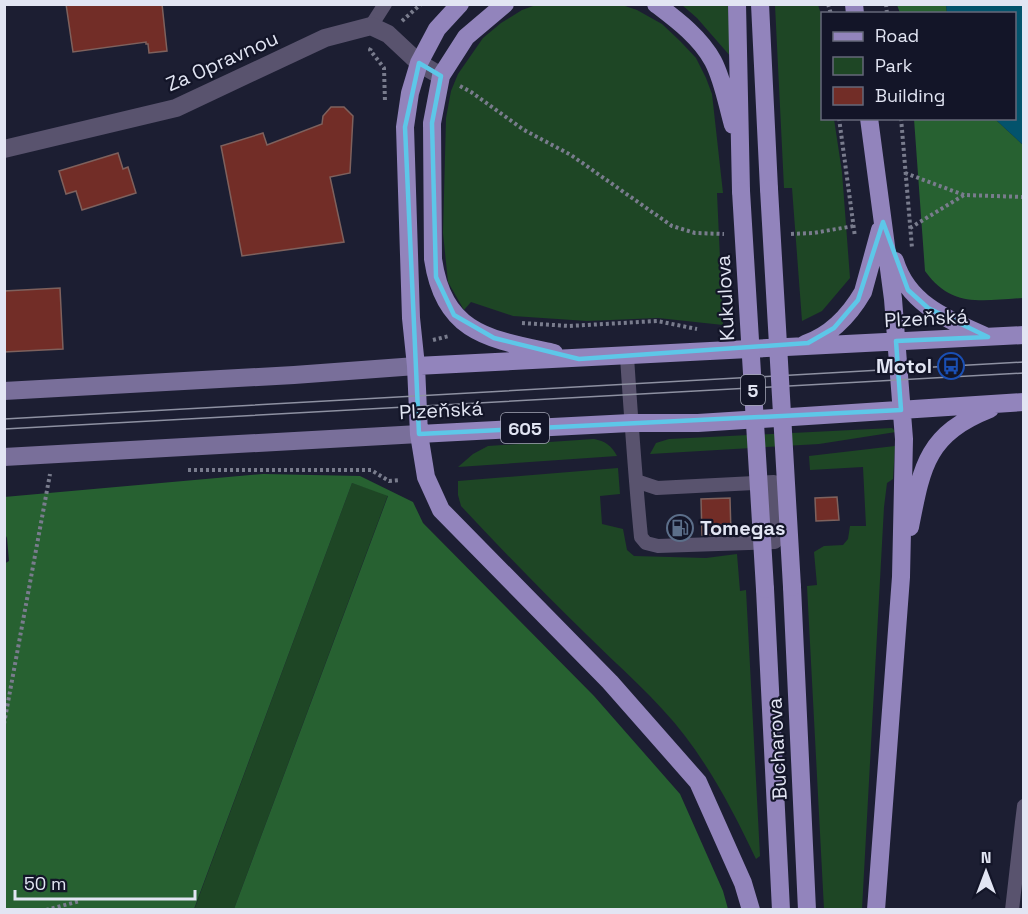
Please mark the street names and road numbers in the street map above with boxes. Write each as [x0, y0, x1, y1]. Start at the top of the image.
street label: Za Opravnou [162, 25, 282, 97]
street label: Kukulova [710, 254, 740, 342]
street label: Plzeňská [884, 303, 968, 333]
road number: 5 [741, 375, 765, 405]
street label: Plzeňská [399, 395, 483, 425]
road number: 605 [501, 413, 549, 443]
street label: Bucharova [761, 697, 793, 801]

